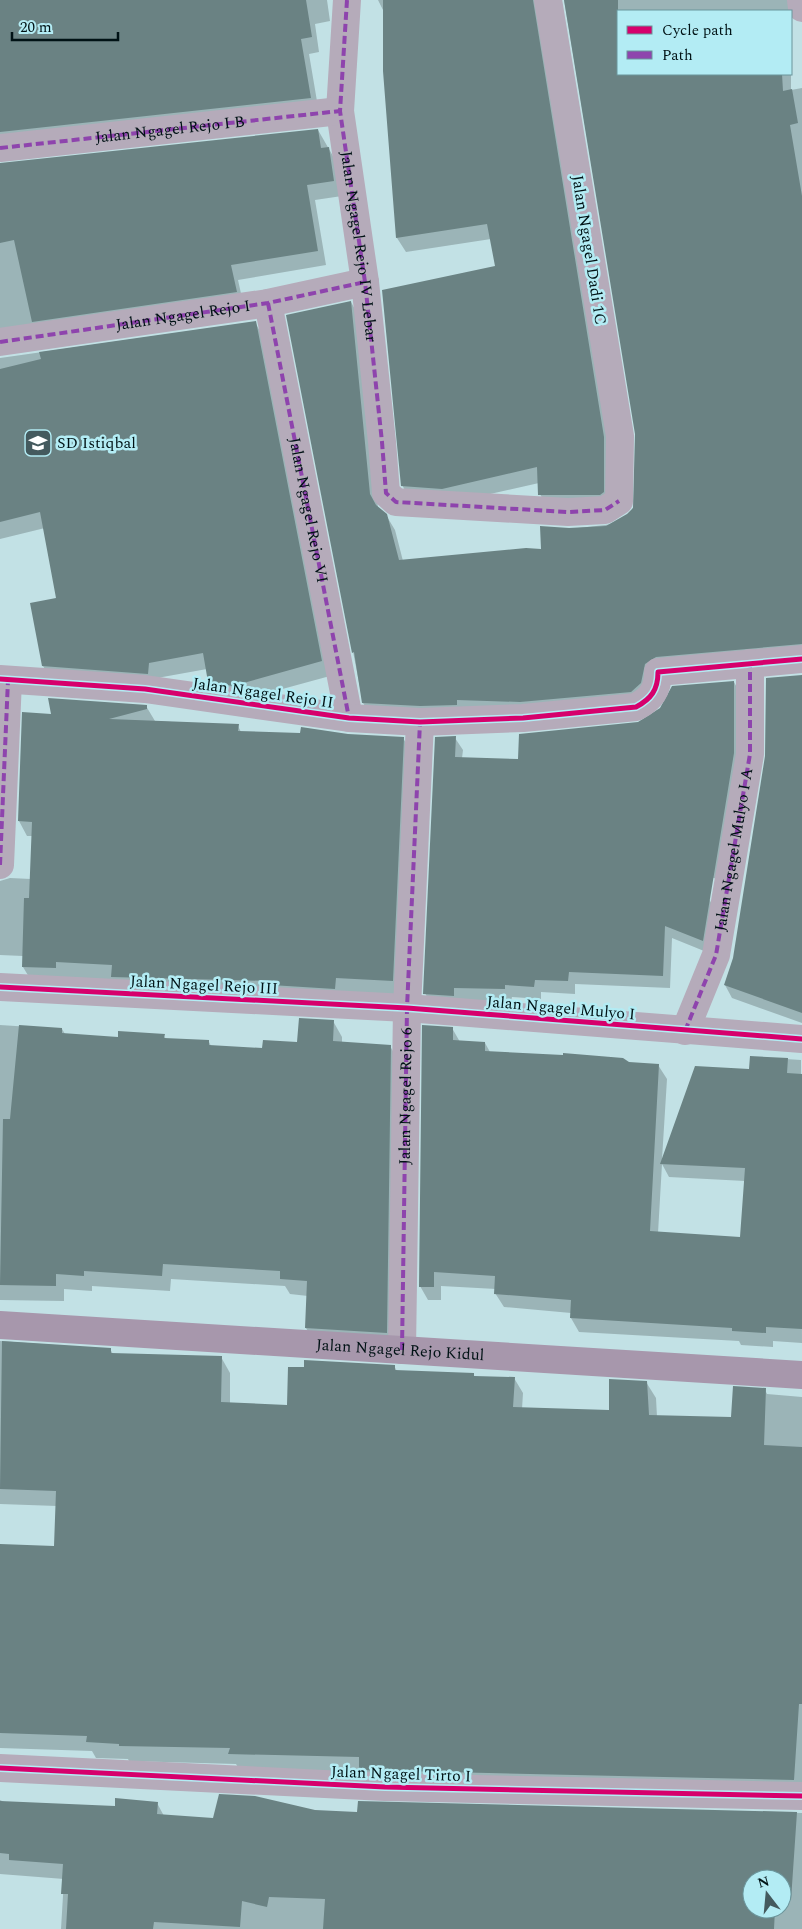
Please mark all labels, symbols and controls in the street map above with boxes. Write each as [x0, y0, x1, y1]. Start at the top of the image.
scale bar [12, 10, 119, 42]
legend [617, 10, 792, 75]
text: 20 m [20, 16, 52, 39]
text: Cycle path [662, 19, 733, 42]
text: Path [662, 44, 693, 67]
street label: Jalan Ngagel Rejo I B [94, 109, 246, 150]
street label: Jalan Ngagel Rejo IV Lebar [334, 149, 383, 343]
street label: Jalan Ngagel Dadi 1C [565, 173, 613, 327]
street label: Jalan Ngagel Rejo I [114, 294, 252, 337]
school or university icon: SD Istiqbal [23, 428, 53, 458]
place label: SD Istiqbal [57, 431, 136, 455]
street label: Jalan Ngagel Rejo VI [282, 435, 334, 585]
street label: Jalan Ngagel Rejo II [191, 671, 335, 715]
street label: Jalan Ngagel Mulyo I A [708, 766, 759, 933]
street label: Jalan Ngagel Rejo III [129, 969, 279, 1001]
street label: Jalan Ngagel Mulyo I [486, 990, 636, 1026]
street label: Jalan Ngagel Rejo 6 [393, 1027, 419, 1165]
street label: Jalan Ngagel Rejo Kidul [315, 1333, 485, 1367]
street label: Jalan Ngagel Tirto I [331, 1760, 471, 1788]
north arrow [742, 1869, 792, 1919]
text: N [755, 1870, 772, 1894]

